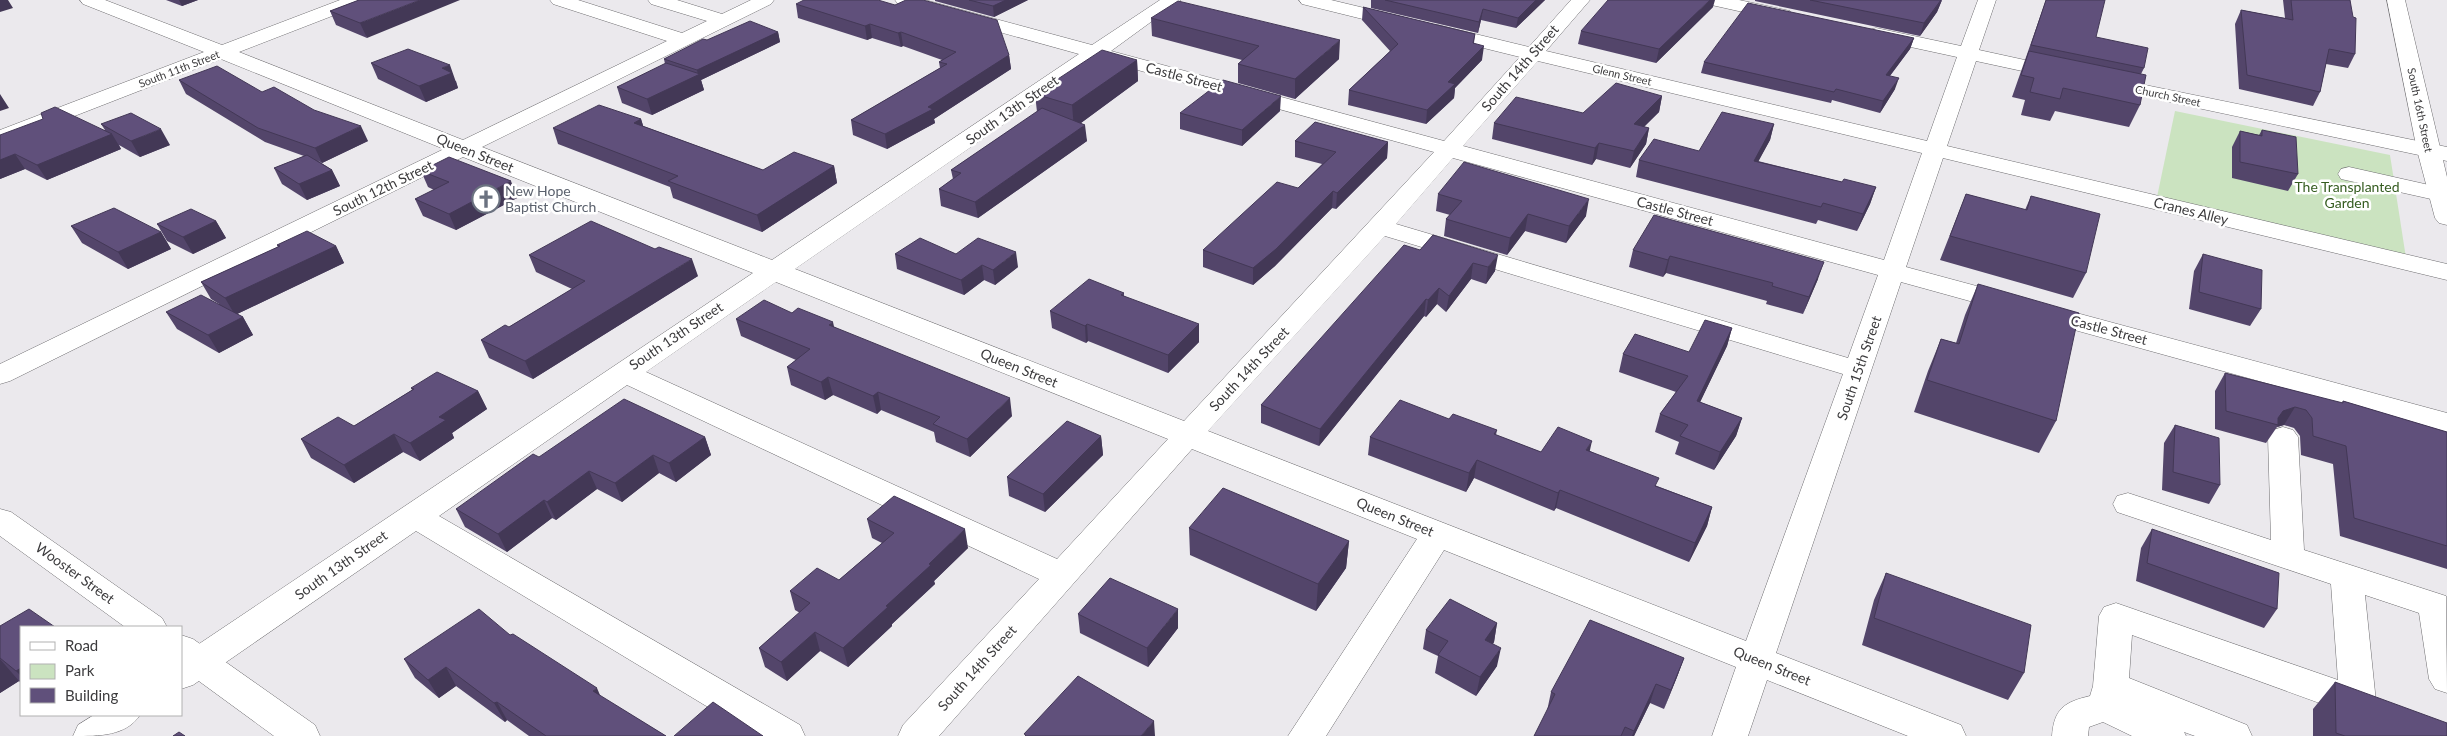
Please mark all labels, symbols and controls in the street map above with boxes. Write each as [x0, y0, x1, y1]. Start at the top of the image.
street label: South 14th Street [1477, 21, 1562, 114]
street label: South 11th Street [136, 47, 221, 90]
street label: Castle Street [1144, 58, 1224, 95]
street label: Glenn Street [1591, 61, 1653, 88]
street label: South 16th Street [2405, 67, 2436, 153]
street label: South 13th Street [962, 71, 1061, 148]
street label: Church Street [2134, 82, 2202, 109]
street label: Queen Street [434, 129, 516, 176]
street label: South 12th Street [330, 156, 436, 219]
park label: The Transplanted Garden [2294, 178, 2400, 211]
place label: New Hope Baptist Church [505, 182, 596, 215]
church icon: New Hope Baptist Church [471, 184, 501, 214]
street label: Castle Street [1635, 192, 1715, 229]
street label: Cranes Alley [2152, 193, 2231, 228]
street label: South 13th Street [626, 298, 726, 373]
street label: Castle Street [2069, 311, 2149, 348]
street label: South 15th Street [1833, 313, 1884, 422]
street label: South 14th Street [1205, 323, 1292, 414]
street label: Queen Street [978, 344, 1060, 391]
street label: Queen Street [1354, 493, 1436, 540]
street label: South 13th Street [291, 526, 390, 603]
street label: Wooster Street [33, 538, 118, 607]
street label: South 14th Street [934, 621, 1019, 714]
legend [20, 626, 182, 716]
text: Road [65, 636, 98, 654]
street label: Queen Street [1731, 642, 1813, 689]
text: Park [65, 661, 95, 679]
text: Building [65, 686, 118, 704]

